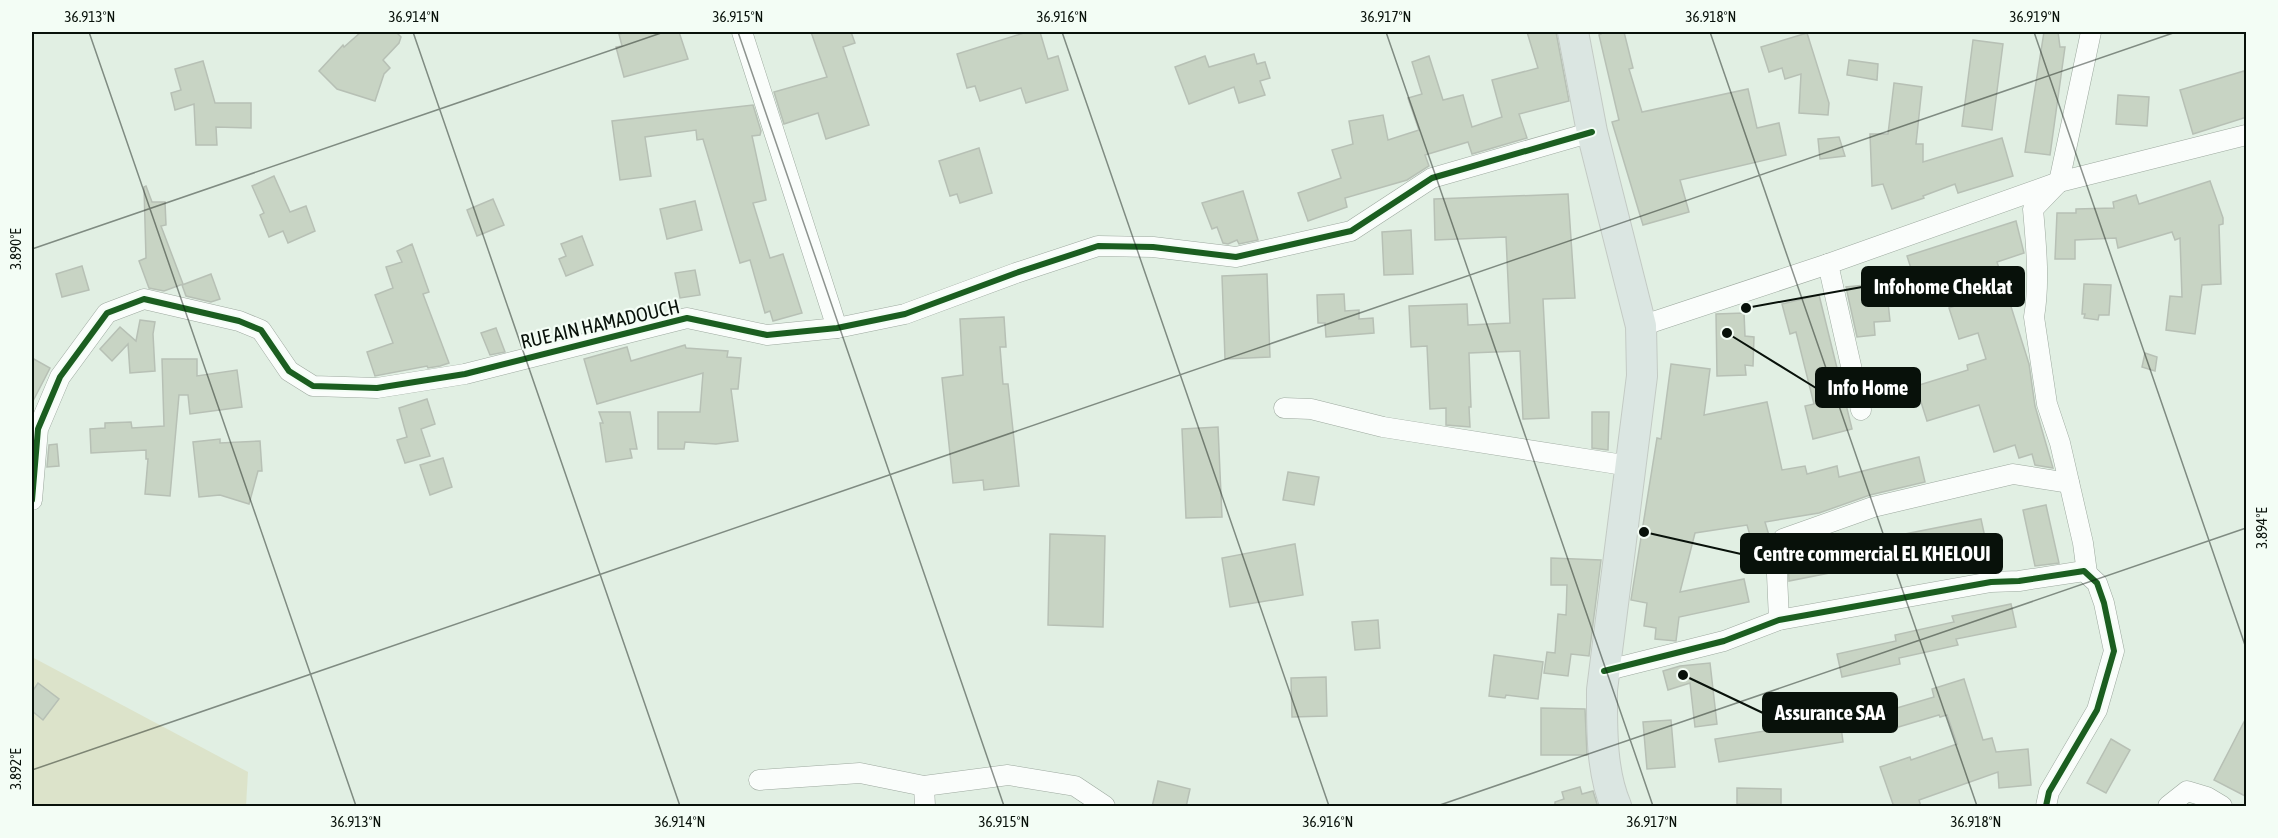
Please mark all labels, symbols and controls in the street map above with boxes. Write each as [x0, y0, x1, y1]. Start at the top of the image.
text: 36.913°N [65, 8, 115, 25]
text: 36.914°N [389, 8, 439, 25]
text: 36.915°N [713, 8, 763, 25]
text: 36.916°N [1037, 8, 1087, 25]
text: 36.917°N [1361, 8, 1411, 25]
text: 36.918°N [1686, 8, 1736, 25]
text: 36.919°N [2010, 8, 2060, 25]
text: 3.890°E [7, 228, 24, 270]
callout: Infohome Cheklat [1862, 267, 2024, 306]
text: Infohome Cheklat [1874, 274, 2012, 298]
street label: RUE AIN HAMADOUCH [518, 294, 682, 353]
callout: Info Home [1816, 368, 1920, 407]
text: Info Home [1828, 375, 1908, 399]
text: 3.894°E [2253, 507, 2270, 549]
callout: Centre commercial EL KHELOUI [1741, 534, 2002, 573]
text: Centre commercial EL KHELOUI [1753, 541, 1991, 565]
callout: Assurance SAA [1763, 693, 1897, 732]
text: Assurance SAA [1774, 700, 1886, 724]
text: 3.892°E [7, 748, 24, 790]
text: 36.913°N [331, 813, 381, 830]
text: 36.914°N [655, 813, 705, 830]
text: 36.915°N [979, 813, 1029, 830]
text: 36.916°N [1303, 813, 1353, 830]
text: 36.917°N [1627, 813, 1677, 830]
text: 36.918°N [1951, 813, 2001, 830]

